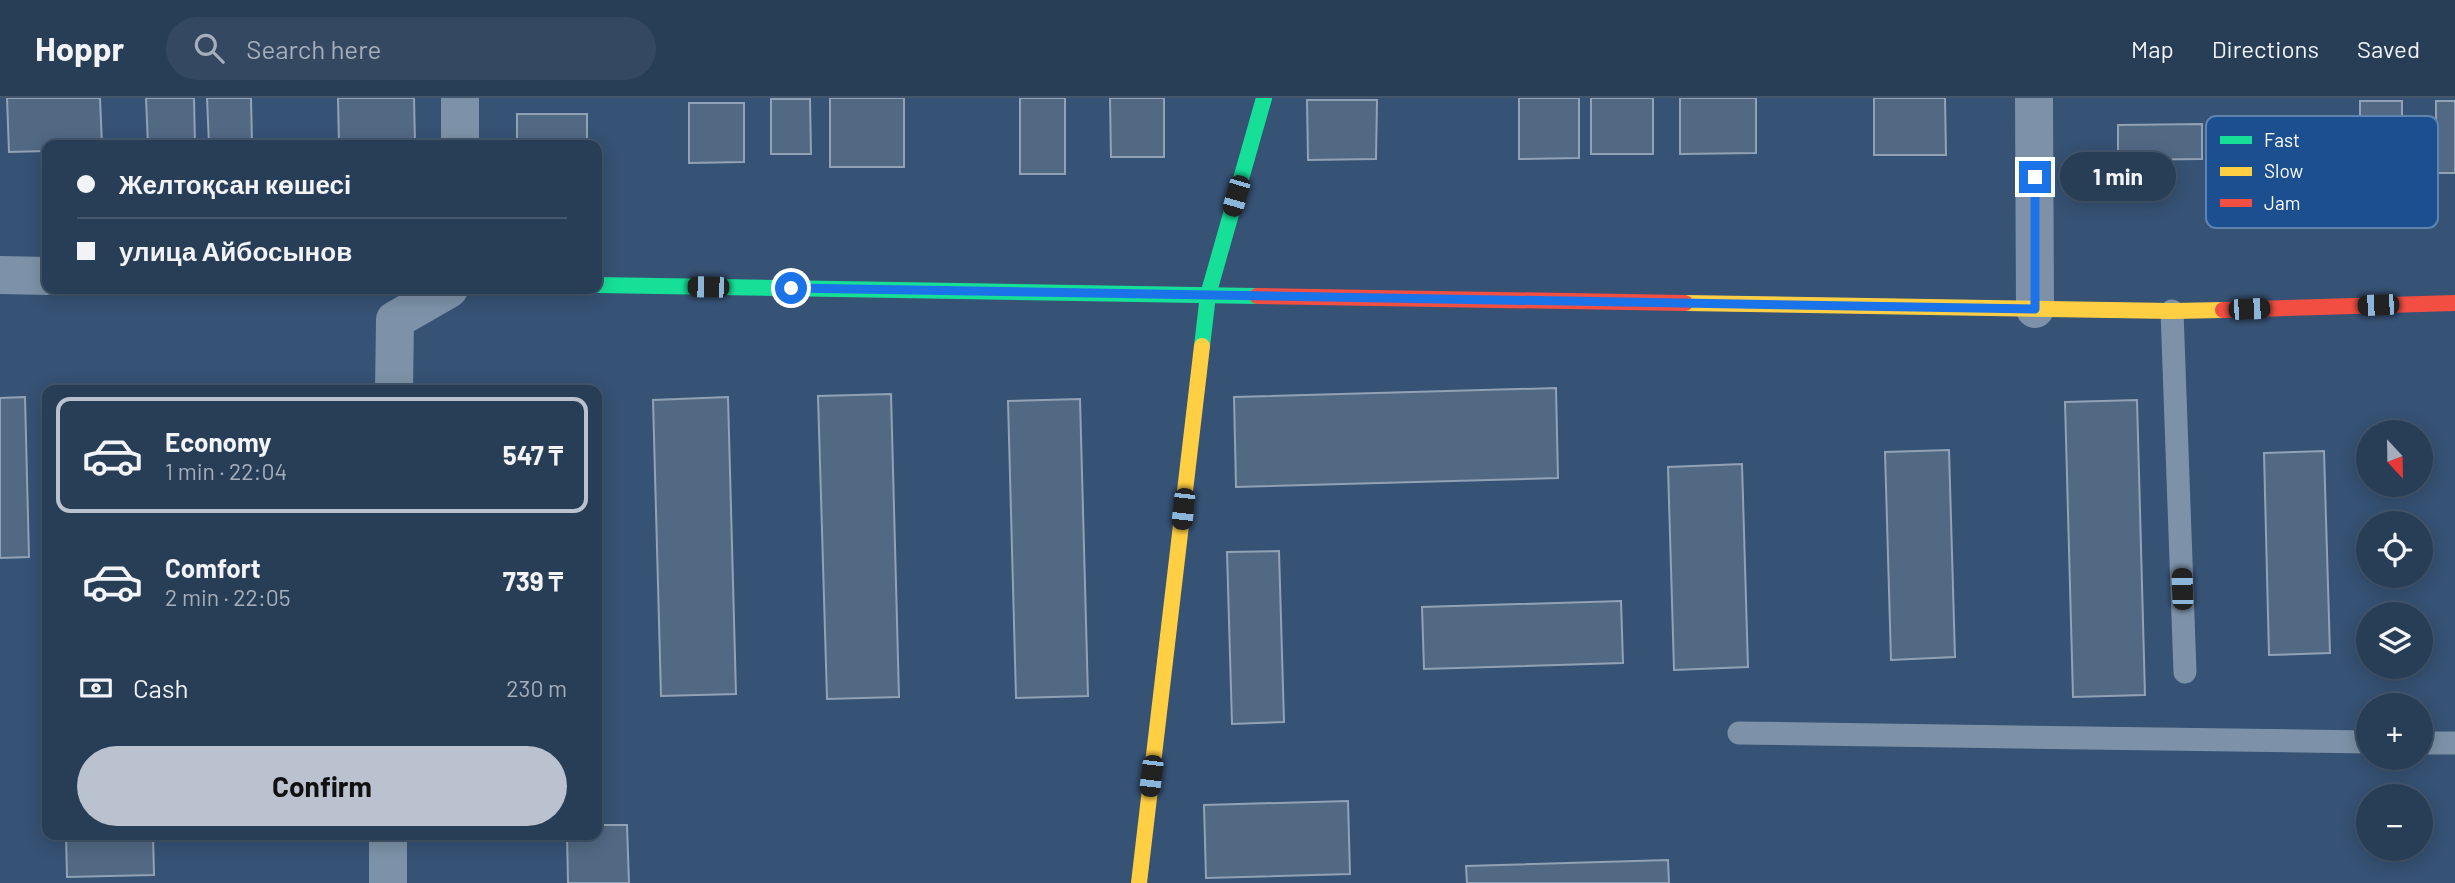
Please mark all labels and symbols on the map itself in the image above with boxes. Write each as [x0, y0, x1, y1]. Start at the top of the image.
legend [2206, 116, 2438, 228]
text: Fast [2264, 128, 2300, 151]
callout: 1 min [2060, 153, 2175, 202]
text: Slow [2264, 159, 2303, 182]
route end [2019, 161, 2051, 193]
car [1221, 173, 1252, 219]
text: Jam [2264, 191, 2300, 214]
route start [775, 272, 807, 304]
car [687, 276, 730, 298]
car [2357, 294, 2400, 316]
car [2228, 298, 2271, 320]
north arrow [2356, 420, 2432, 497]
car [1171, 487, 1196, 531]
car [2171, 568, 2194, 610]
car [1139, 754, 1164, 798]

